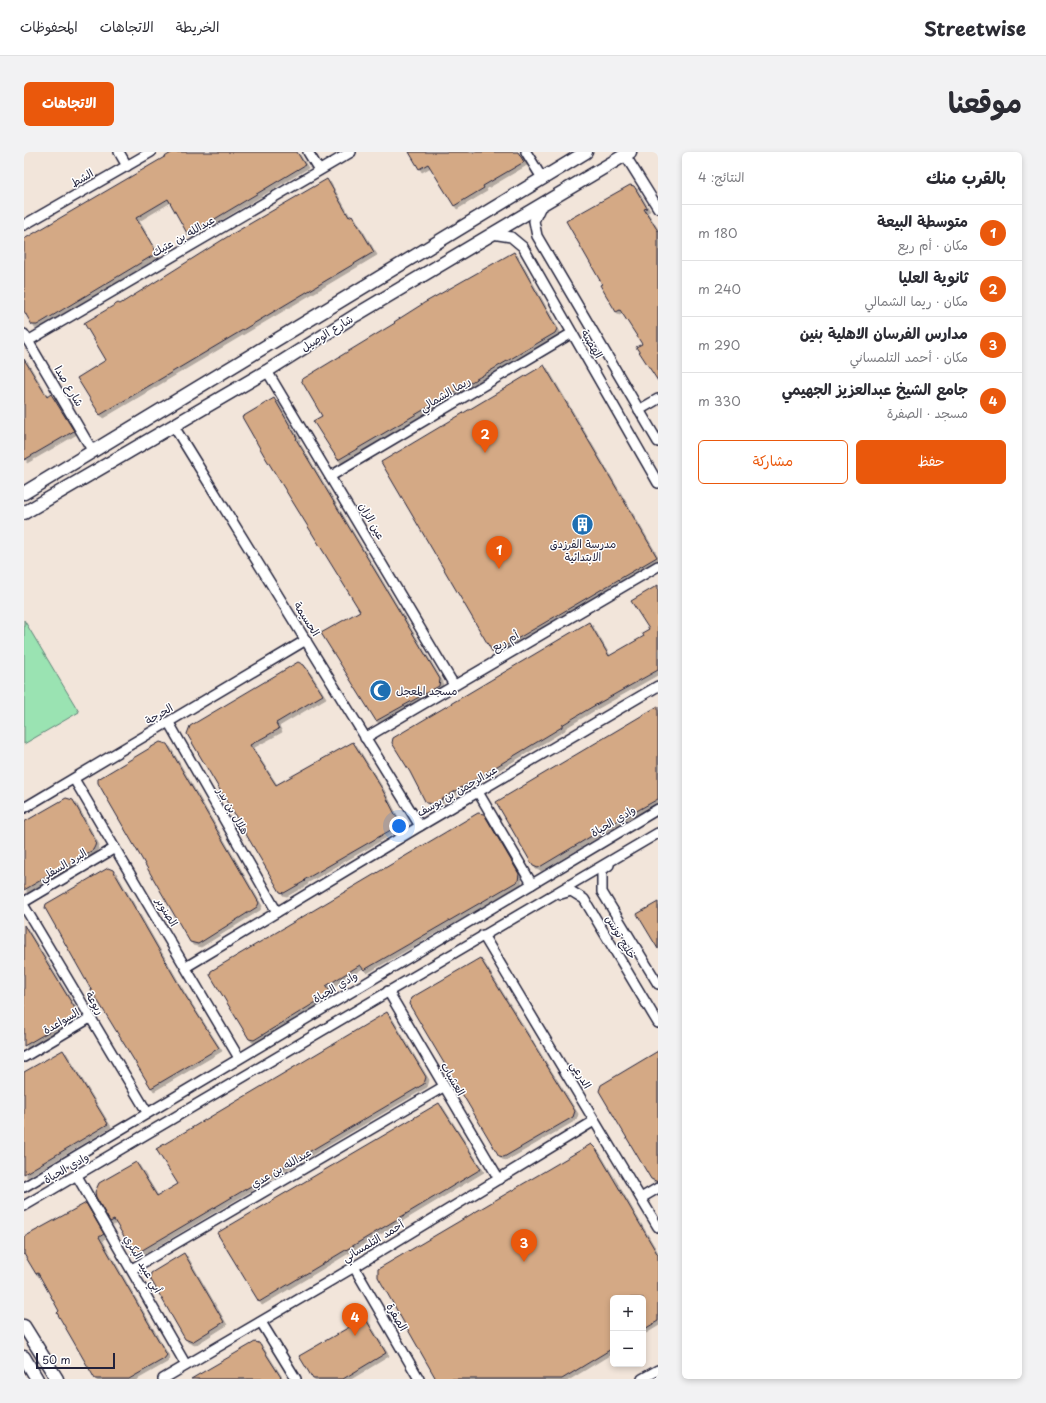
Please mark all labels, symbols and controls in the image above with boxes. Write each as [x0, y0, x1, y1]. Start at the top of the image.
text: Streetwise [924, 14, 1026, 42]
text: المحفوظات [20, 16, 78, 37]
text: الاتجاهات [100, 16, 154, 37]
text: الخريطة [176, 16, 219, 37]
text: موقعنا [948, 80, 1022, 123]
button: الاتجاهات [24, 82, 114, 126]
street label: الشط [67, 164, 96, 191]
text: بالقرب منك [926, 164, 1006, 190]
text: النتائج: 4 [698, 167, 745, 186]
text: متوسطة البيعة [877, 209, 968, 232]
street label: عبدالله بن عتيك [148, 211, 217, 260]
text: 180 m [698, 223, 738, 242]
text: 1 [990, 223, 996, 242]
text: مكان · أم ريع [897, 235, 968, 254]
text: ثانوية العليا [899, 265, 968, 288]
text: 240 m [698, 279, 741, 298]
text: 2 [988, 279, 998, 298]
text: مكان · ريما الشمالي [865, 291, 968, 310]
street label: شارع الوصيل [297, 310, 357, 356]
text: مدارس الفرسان الاهلية بنين [800, 321, 968, 344]
street label: الهضبة [577, 326, 608, 361]
text: 290 m [698, 335, 740, 354]
text: 3 [989, 335, 997, 354]
text: مكان · أحمد التلمساني [850, 347, 968, 366]
street label: شارع صدا [50, 362, 88, 410]
street label: ريما الشمالي [416, 372, 475, 418]
text: جامع الشيخ عبدالعزيز الجهيمي [782, 377, 968, 400]
text: 330 m [698, 391, 741, 410]
text: 4 [989, 391, 997, 410]
text: مسجد · الصفرة [887, 403, 968, 422]
pin: 2 [472, 420, 498, 453]
button: مشاركة [698, 440, 848, 484]
button: حفظ [856, 440, 1006, 484]
street label: عين الزان [355, 499, 390, 542]
building icon: مدرسة الفرزدق الابتدائية [570, 511, 596, 537]
place label: مدرسة الفرزدق الابتدائية [550, 535, 616, 565]
pin: 1 [486, 536, 512, 569]
street label: الحسيمة [290, 598, 325, 639]
street label: أم ريع [488, 626, 522, 656]
mosque icon: مسجد المعجل [368, 678, 394, 704]
place label: مسجد المعجل [396, 682, 457, 699]
street label: الحرجة [142, 699, 176, 729]
street label: عبدالرحمن بن يوسف [413, 761, 500, 821]
street label: هلال بن بدر [213, 783, 254, 837]
street label: وادي الحياة [587, 800, 639, 842]
your location [389, 816, 409, 836]
street label: البرد السفلي [36, 844, 91, 888]
street label: الصنوبر [152, 893, 183, 930]
street label: خليج تونس [602, 911, 641, 962]
street label: وادي الحياة [309, 966, 361, 1008]
street label: ربوعة [82, 988, 109, 1018]
street label: السواعدة [39, 1003, 82, 1038]
street label: الدرعي [564, 1058, 596, 1093]
street label: العشباب [437, 1059, 470, 1099]
street label: عبدالله بن عدي [247, 1143, 315, 1193]
street label: وادي الحياة [40, 1148, 92, 1188]
street label: أحمد التلمساني [339, 1215, 409, 1268]
pin: 3 [511, 1229, 537, 1262]
street label: أبي عبيد البكري [117, 1232, 167, 1298]
map controls [610, 1295, 646, 1367]
button: + [610, 1295, 646, 1331]
street label: الصفرة [383, 1299, 412, 1334]
pin: 4 [342, 1303, 368, 1336]
button: − [610, 1331, 646, 1367]
scale bar [36, 1351, 115, 1370]
text: 50 m [42, 1351, 71, 1368]

